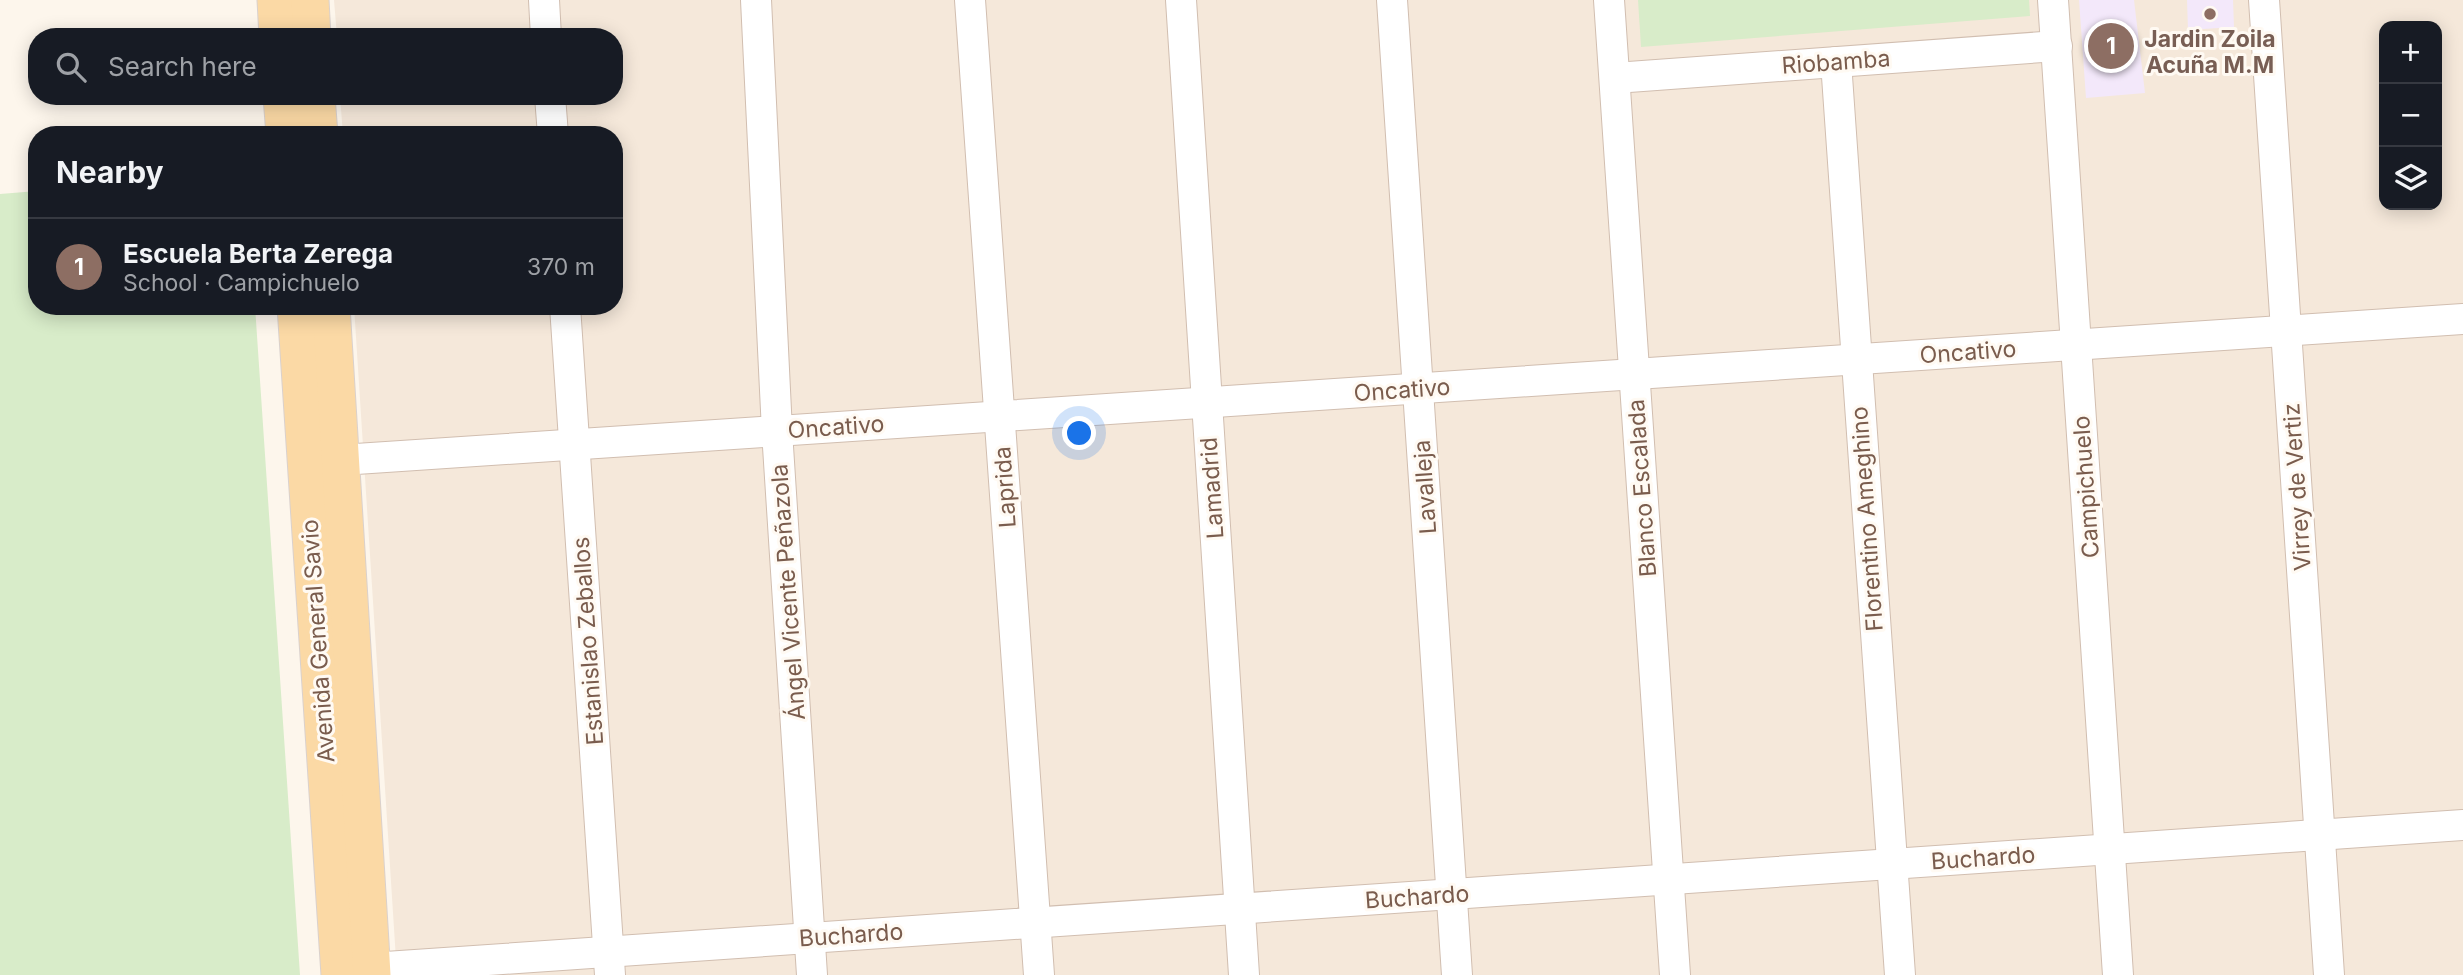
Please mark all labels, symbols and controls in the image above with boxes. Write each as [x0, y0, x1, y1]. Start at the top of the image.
marker: Jardin Zoila Acuña M.M [2202, 6, 2218, 22]
pin: 1 [2088, 20, 2134, 72]
map controls [2379, 21, 2442, 210]
button: + [2379, 21, 2442, 84]
place label: Jardin Zoila Acuña M.M [2144, 25, 2276, 79]
search box [28, 28, 623, 105]
street label: Riobamba [1781, 44, 1891, 80]
icon: search [52, 48, 90, 86]
text: Search here [108, 51, 257, 82]
button: − [2379, 84, 2442, 147]
button: layers [2379, 147, 2442, 210]
text: Nearby [56, 154, 164, 190]
text: Escuela Berta Zerega [123, 238, 393, 269]
text: 1 [74, 253, 84, 281]
text: 370 m [527, 253, 595, 281]
text: School · Campichuelo [123, 269, 360, 297]
street label: Oncativo [1919, 335, 2017, 369]
street label: Oncativo [1353, 373, 1451, 407]
street label: Blanco Escalada [1622, 398, 1662, 578]
street label: Virrey de Vertiz [2277, 402, 2317, 572]
street label: Florentino Ameghino [1845, 406, 1889, 632]
street label: Oncativo [787, 410, 885, 444]
street label: Campichuelo [2067, 415, 2105, 559]
your location [1062, 416, 1096, 450]
street label: Lamadrid [1194, 436, 1230, 540]
street label: Lavalleja [1408, 439, 1442, 535]
street label: Laprida [988, 445, 1022, 529]
street label: Ángel Vicente Peñazola [765, 463, 811, 721]
street label: Avenida General Savio [296, 519, 340, 763]
street label: Estanislao Zeballos [567, 536, 609, 746]
street label: Buchardo [1930, 840, 2036, 876]
street label: Buchardo [1364, 879, 1470, 915]
street label: Buchardo [798, 917, 904, 953]

